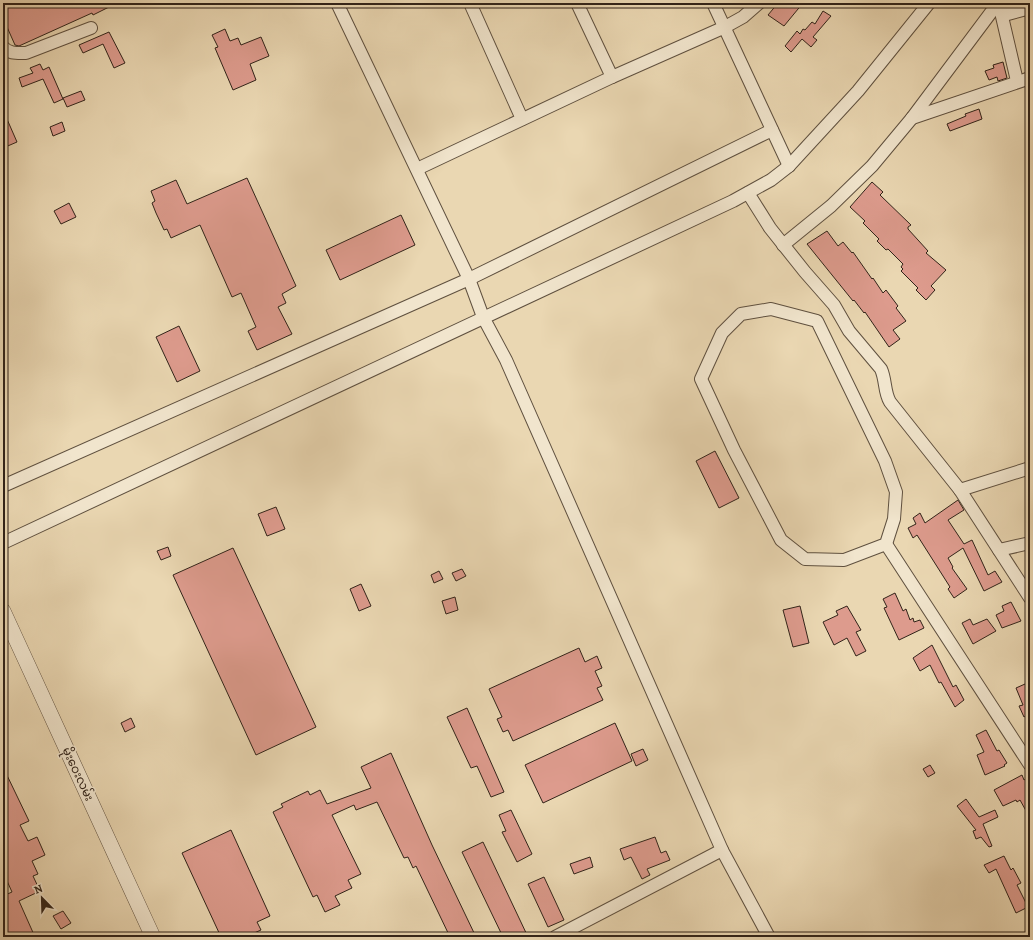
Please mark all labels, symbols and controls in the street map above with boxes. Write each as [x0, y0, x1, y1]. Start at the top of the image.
street label: မိုးဝေးလမ်း [57, 744, 98, 804]
north arrow [22, 878, 62, 918]
text: N [32, 881, 45, 898]

